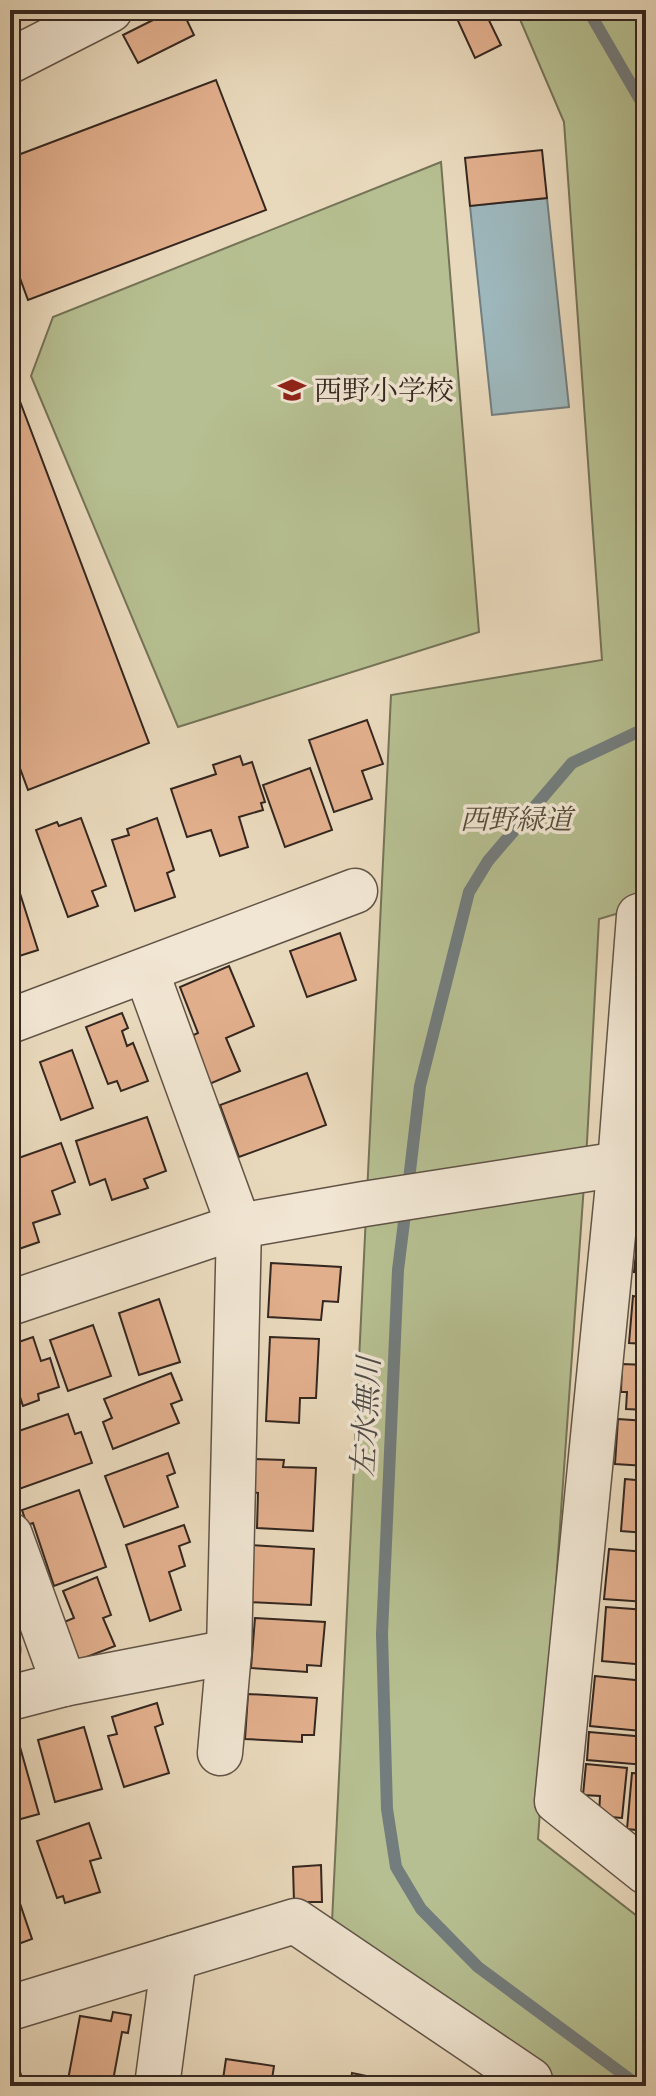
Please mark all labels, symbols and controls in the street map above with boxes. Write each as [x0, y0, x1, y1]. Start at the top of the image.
place label: 西野小学校 [314, 372, 454, 408]
school or university icon: 西野小学校 [277, 375, 307, 405]
park label: 西野緑道 [460, 801, 576, 837]
water label: 左水無川 [343, 1353, 388, 1478]

